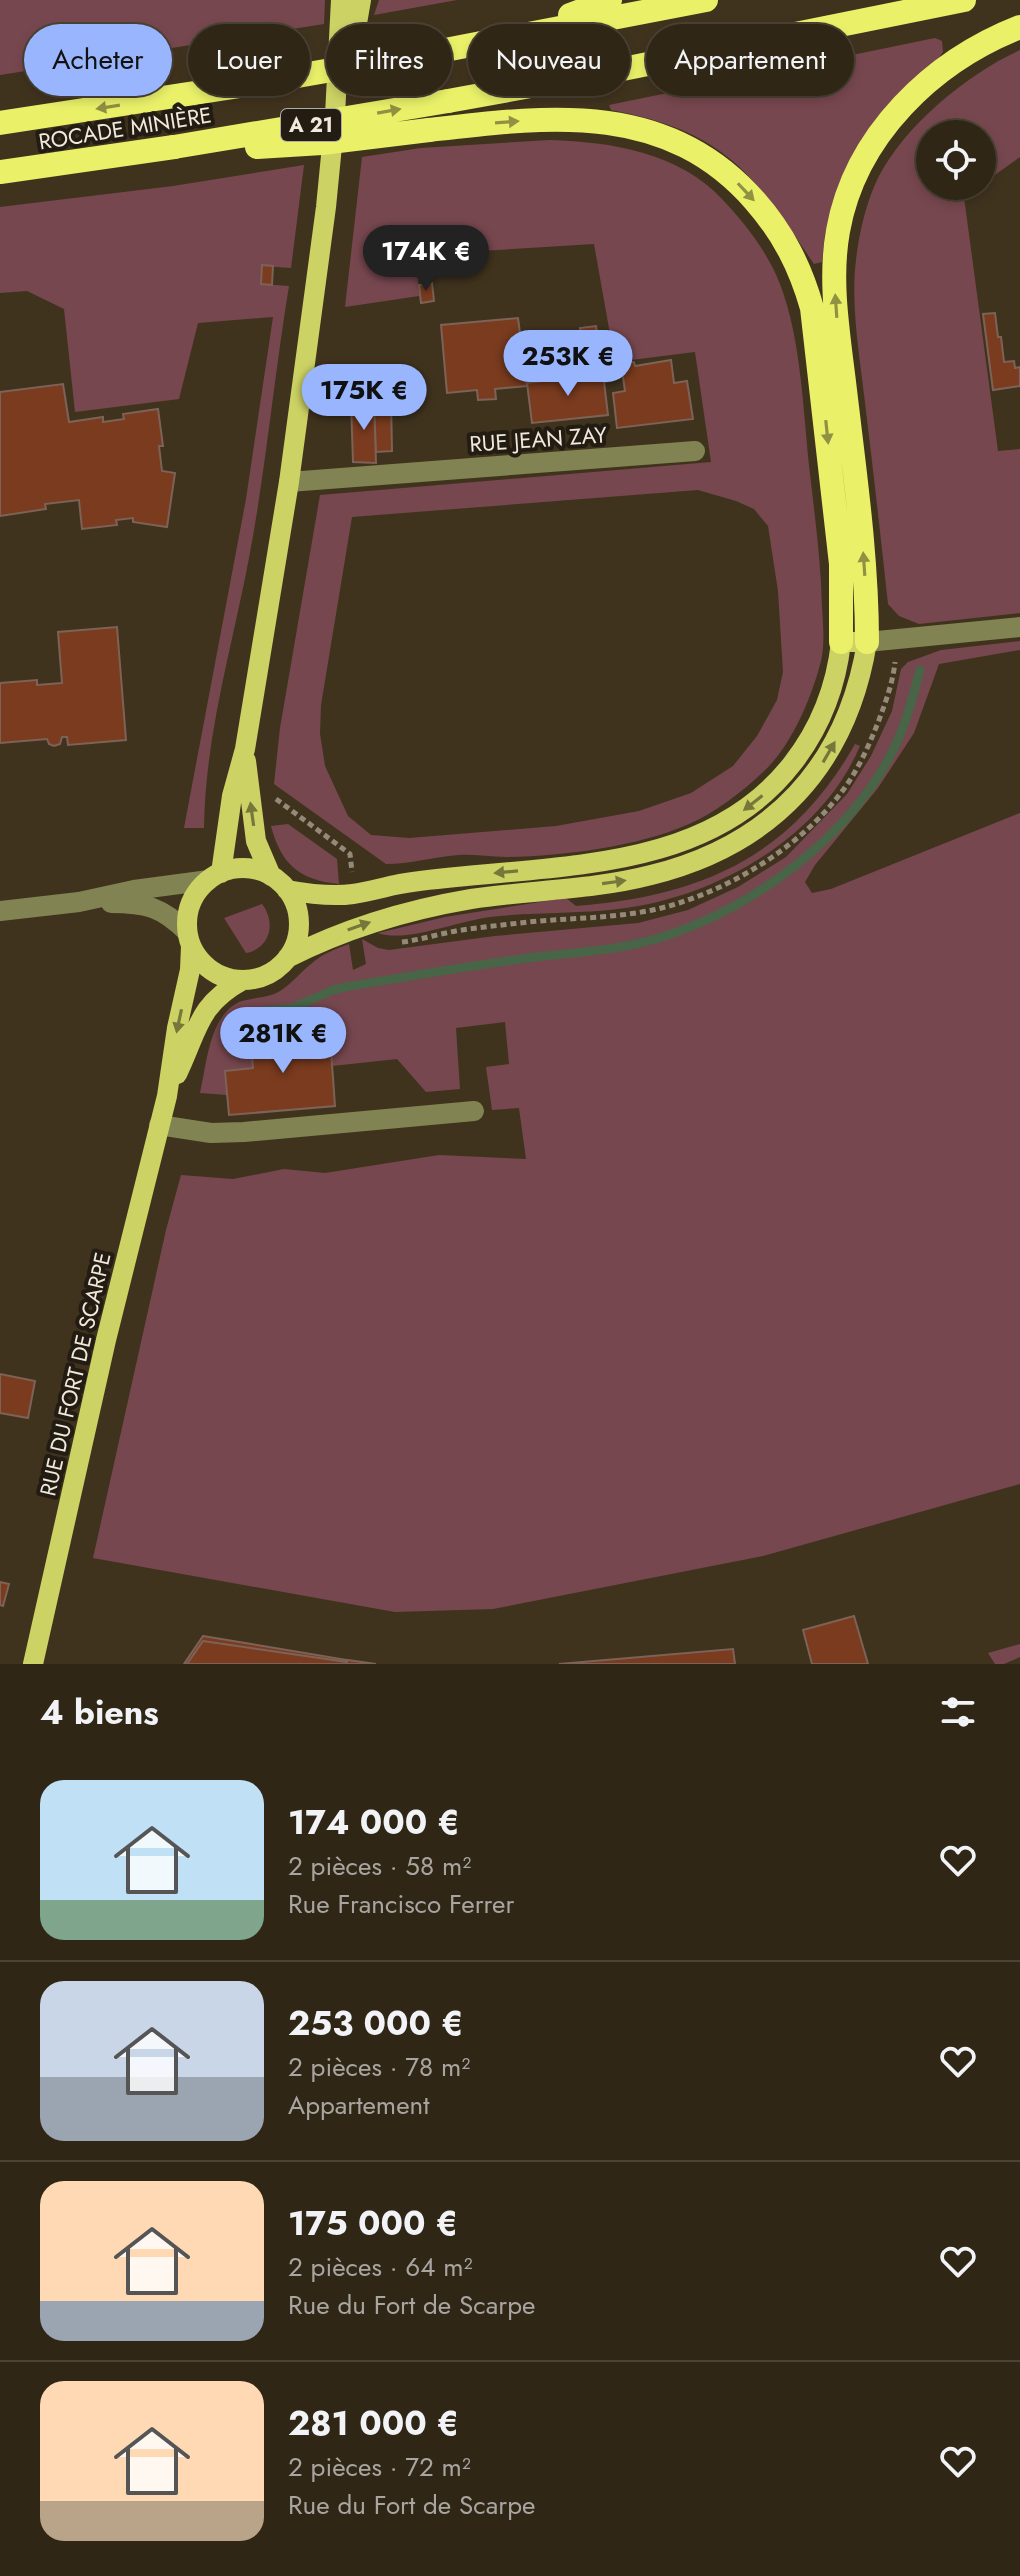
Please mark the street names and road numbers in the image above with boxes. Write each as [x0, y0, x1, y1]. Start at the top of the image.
street label: ROCADE MINIÈRE [36, 99, 214, 157]
road number: A 21 [281, 109, 341, 141]
street label: RUE JEAN ZAY [468, 418, 608, 460]
street label: RUE DU FORT DE SCARPE [31, 1249, 119, 1499]

